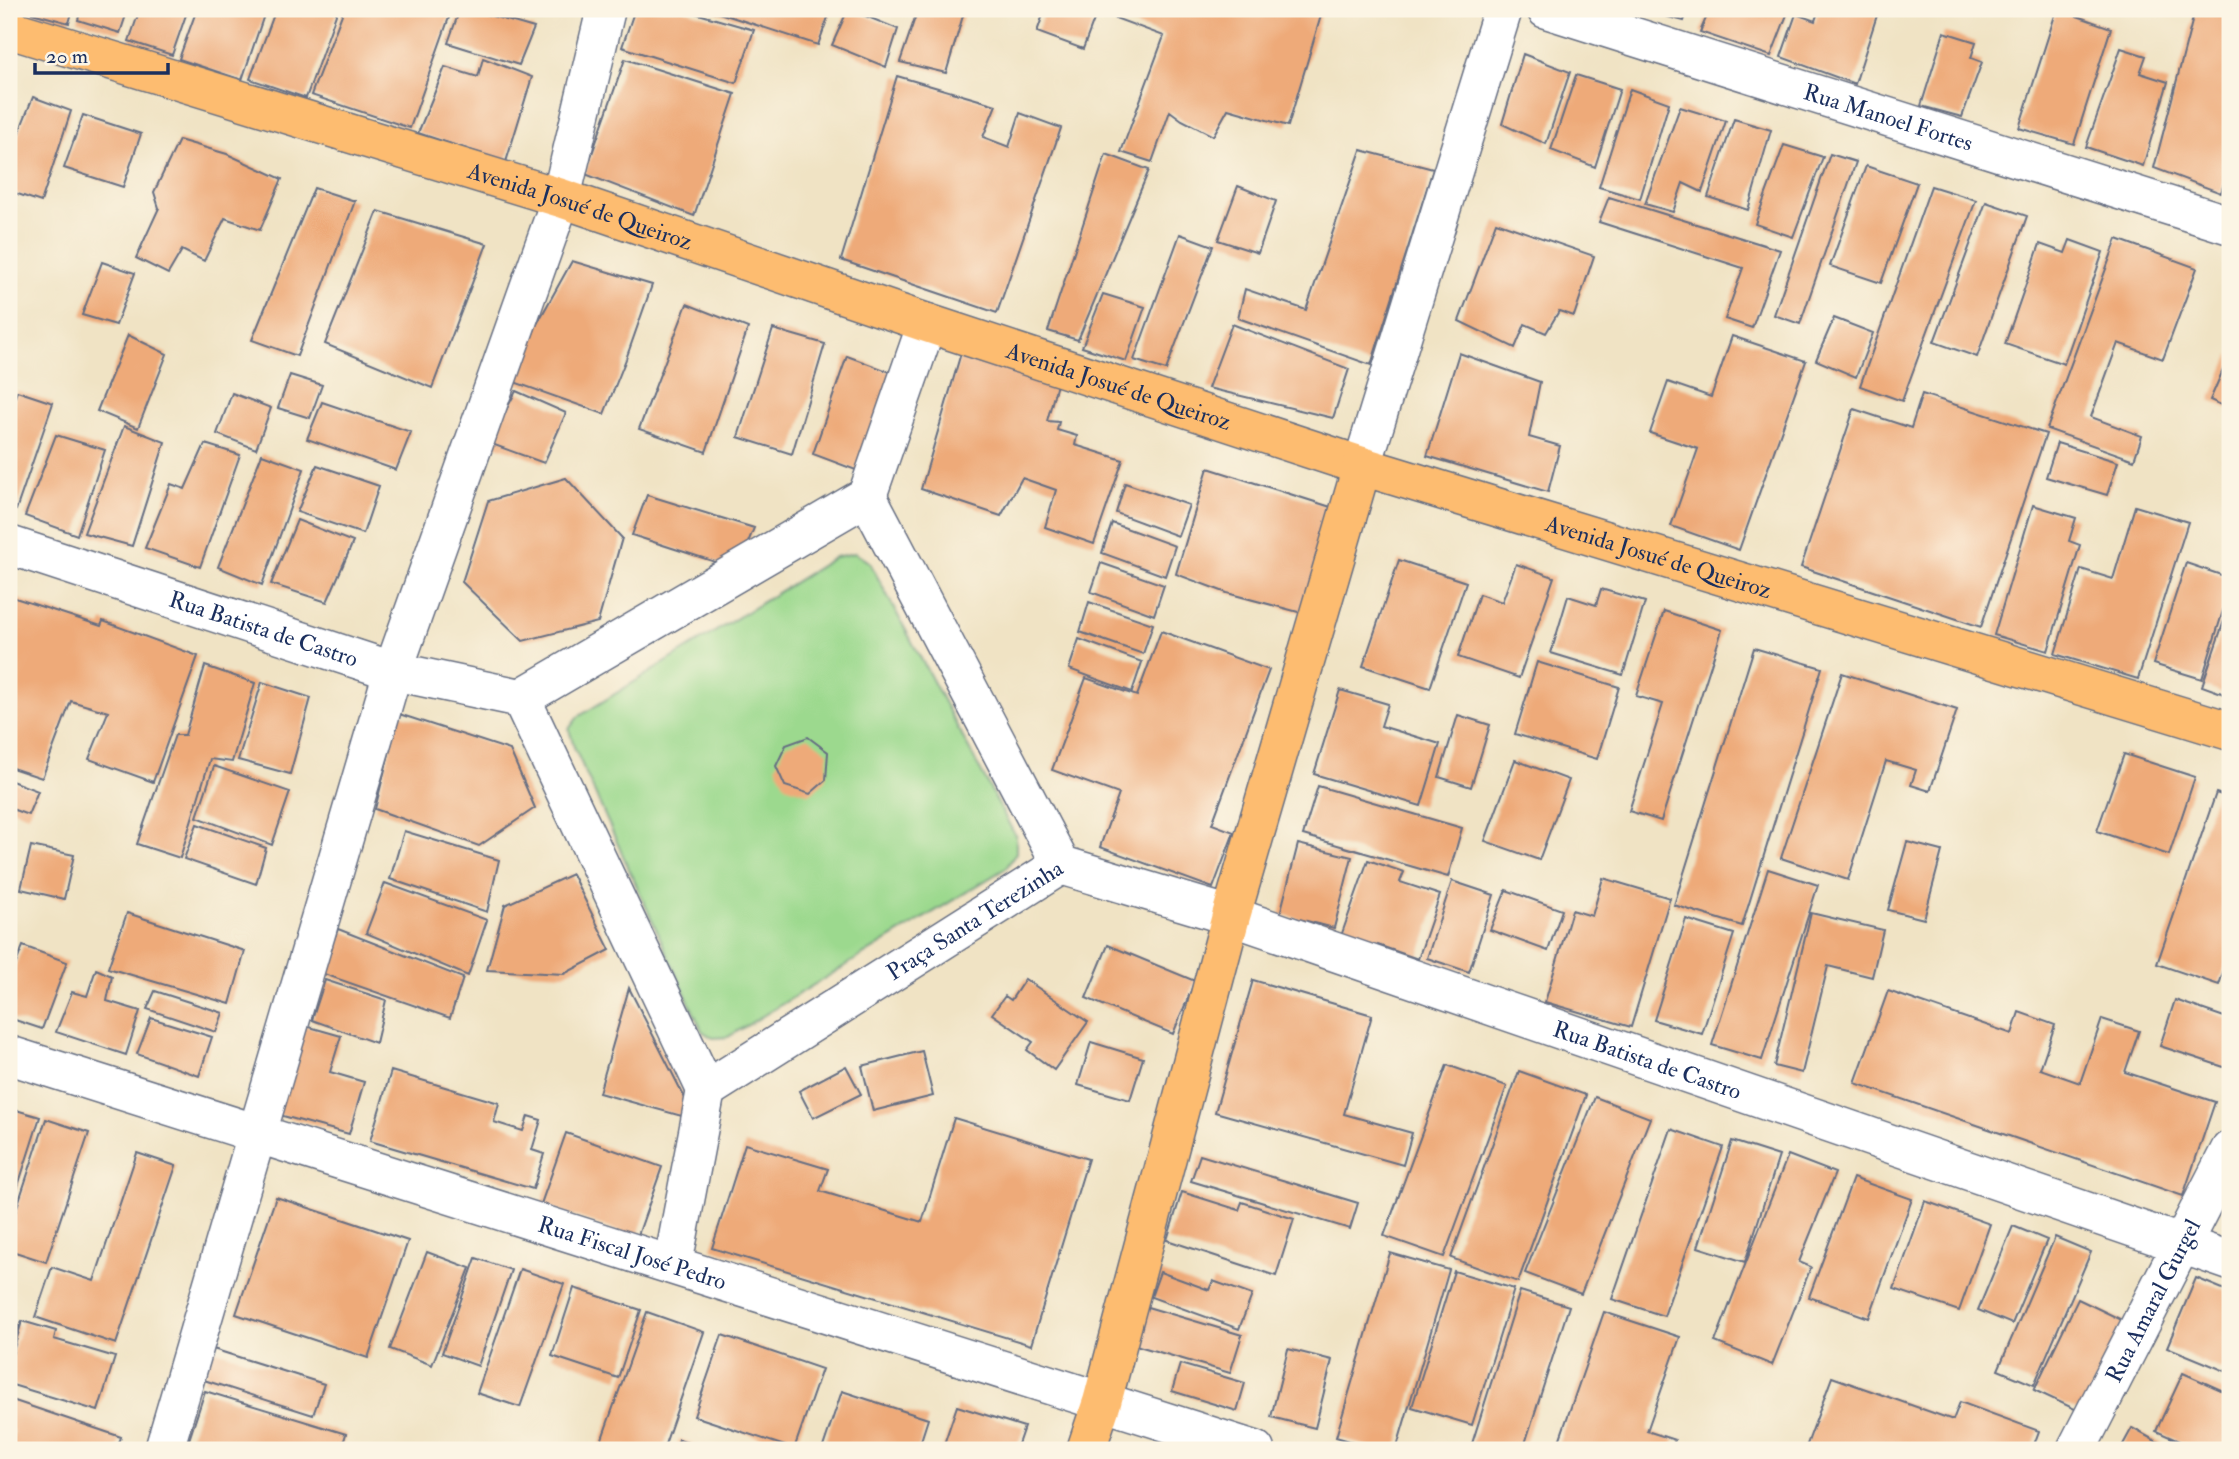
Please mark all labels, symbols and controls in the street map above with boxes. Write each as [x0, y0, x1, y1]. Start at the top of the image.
scale bar [35, 32, 168, 76]
text: 20 m [46, 43, 88, 70]
street label: Rua Manoel Fortes [1800, 77, 1976, 158]
street label: Avenida Josué de Queiroz [463, 156, 696, 257]
street label: Avenida Josué de Queiroz [1002, 336, 1235, 437]
street label: Avenida Josué de Queiroz [1541, 509, 1775, 605]
street label: Rua Batista de Castro [165, 585, 362, 674]
street label: Praça Santa Terezinha [881, 853, 1069, 987]
street label: Rua Batista de Castro [1549, 1014, 1745, 1106]
street label: Rua Fiscal José Pedro [535, 1210, 730, 1297]
street label: Rua Amaral Gurgel [2099, 1214, 2207, 1387]

